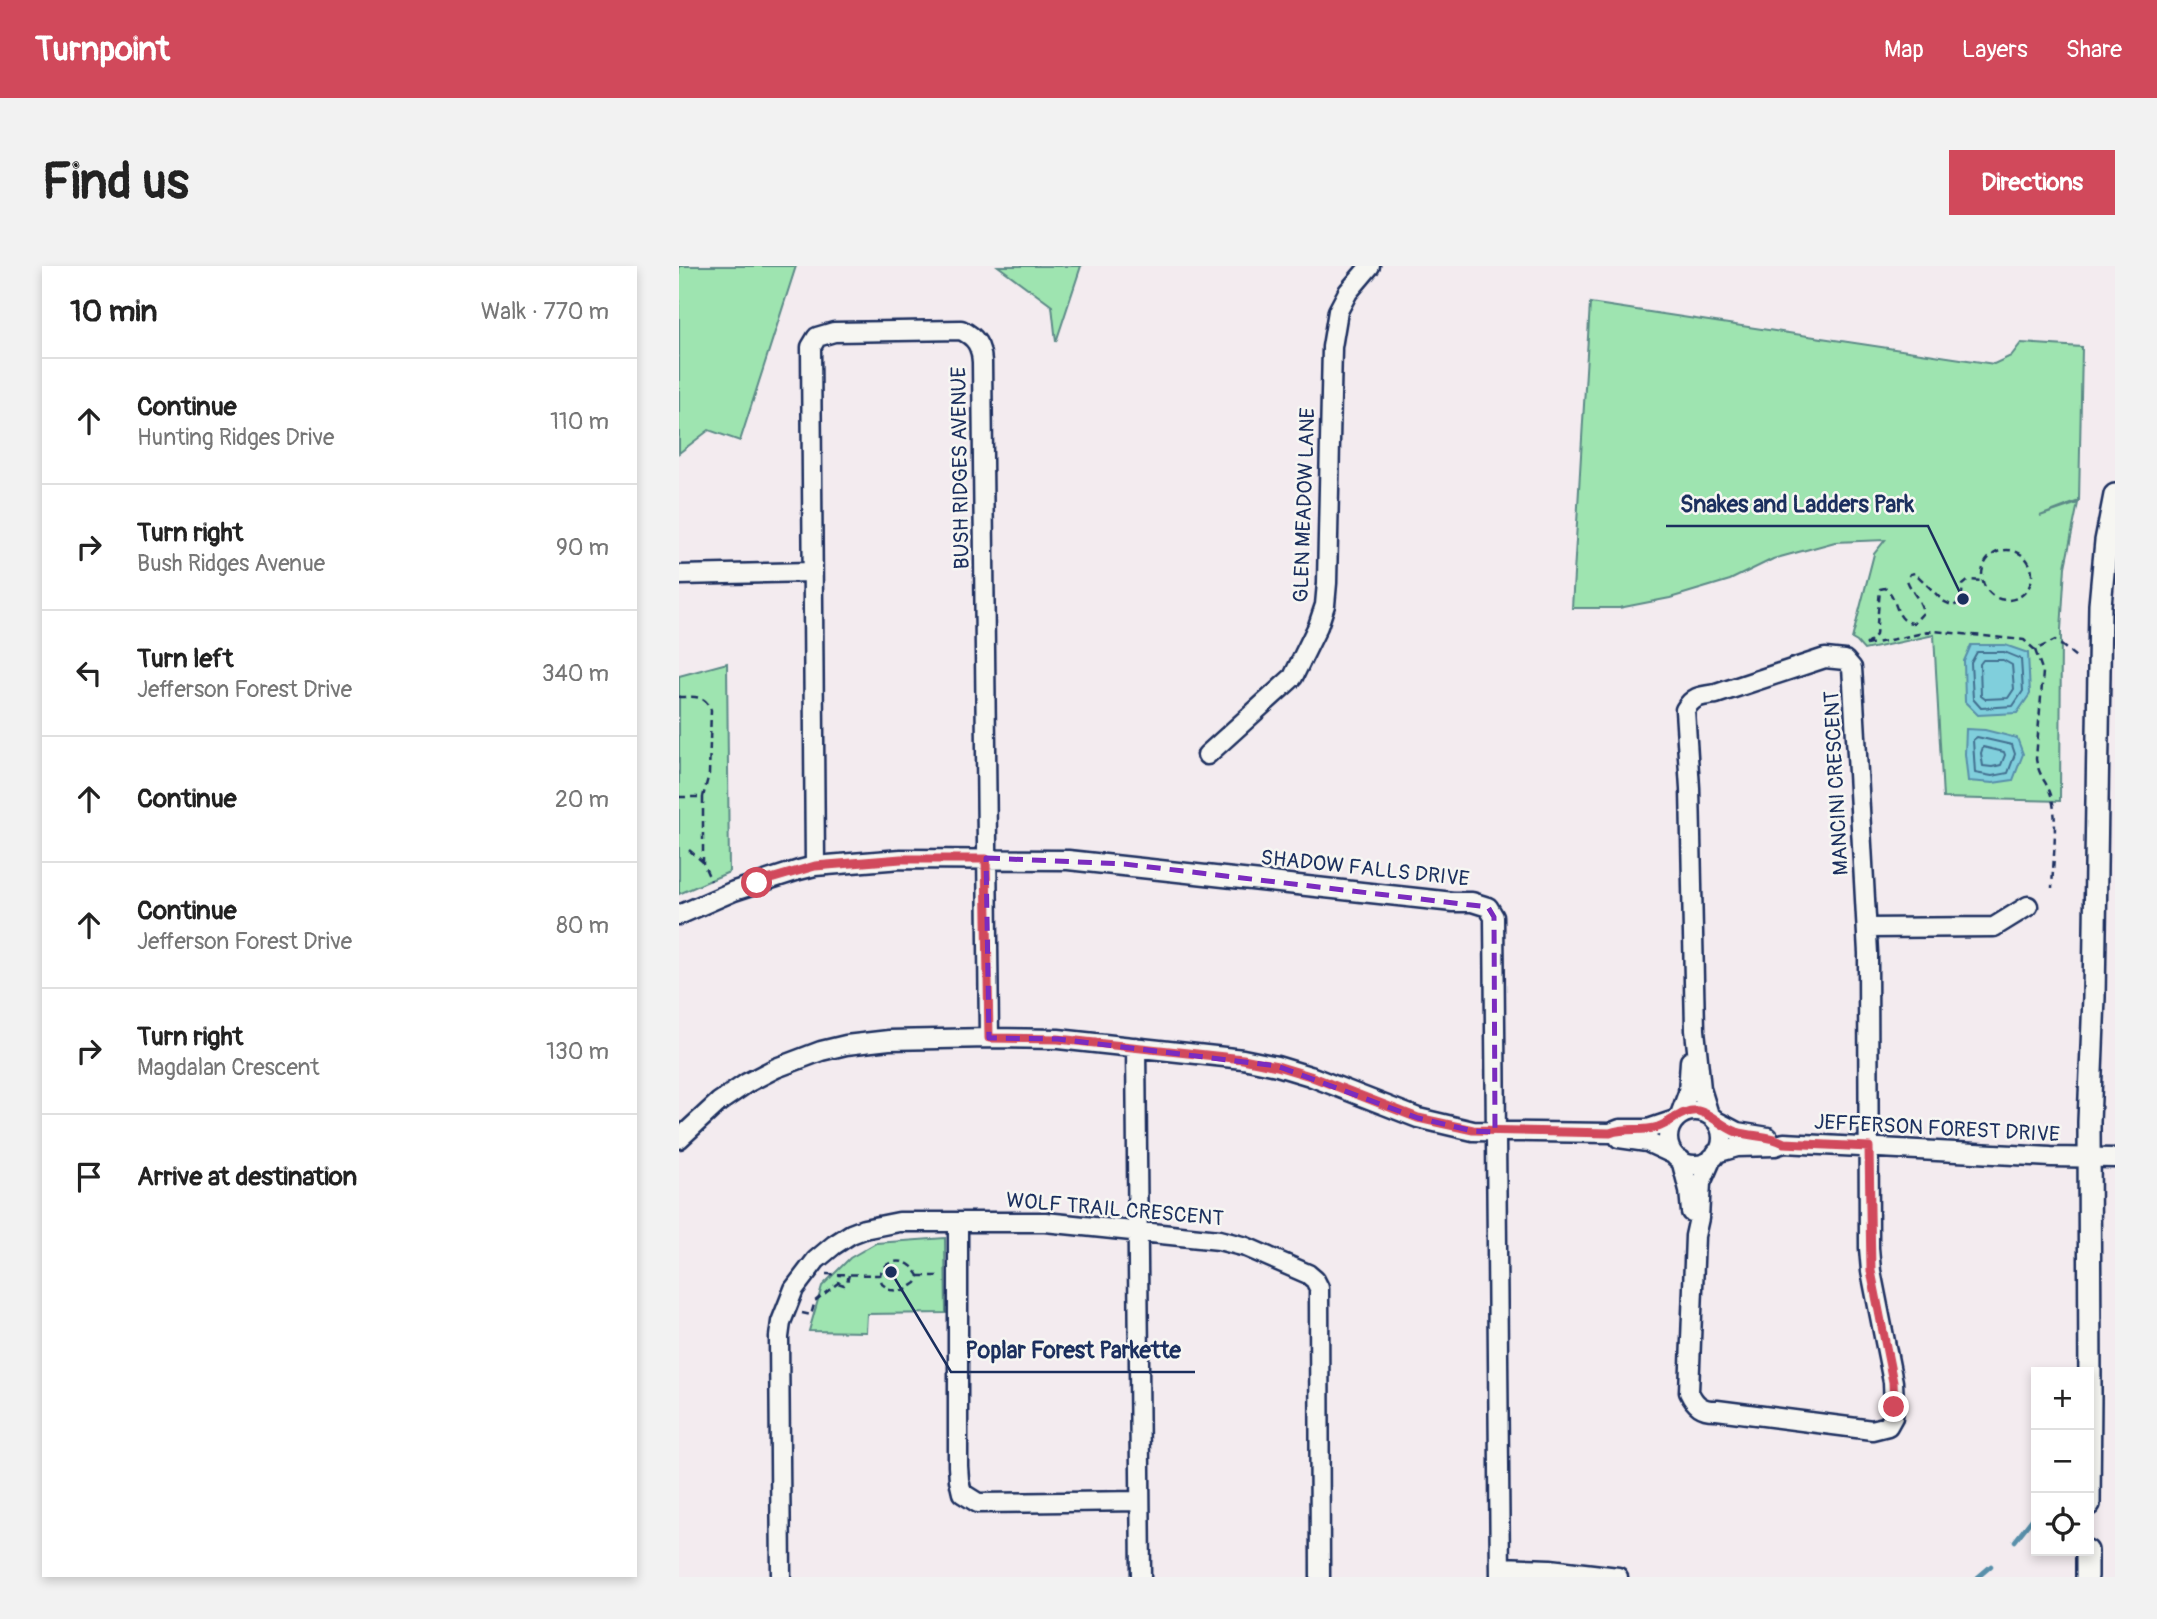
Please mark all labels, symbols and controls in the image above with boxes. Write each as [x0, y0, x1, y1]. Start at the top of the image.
text: Turnpoint [35, 29, 170, 70]
text: Map [1884, 35, 1924, 64]
text: Layers [1962, 35, 2028, 64]
text: Share [2066, 35, 2122, 64]
button: Directions [1949, 150, 2115, 215]
text: Find us [42, 152, 189, 213]
text: 10 min [70, 293, 157, 330]
text: Walk · 770 m [481, 297, 609, 326]
street label: BUSH RIDGES AVENUE [945, 366, 976, 570]
text: Continue [137, 391, 237, 423]
icon: ahead [70, 402, 108, 440]
text: 110 m [550, 407, 609, 436]
street label: GLEN MEADOW LANE [1288, 407, 1321, 603]
text: Hunting Ridges Drive [137, 423, 334, 452]
callout: Snakes and Ladders Park [1666, 482, 1928, 526]
text: Snakes and Ladders Park [1680, 490, 1914, 519]
text: Turn right [137, 517, 243, 549]
icon: right [70, 528, 108, 566]
text: 90 m [556, 533, 609, 562]
text: Bush Ridges Avenue [137, 549, 325, 578]
text: Turn left [137, 643, 233, 675]
icon: left [70, 654, 108, 692]
text: 340 m [542, 659, 609, 688]
text: Jefferson Forest Drive [137, 675, 352, 704]
street label: MANCINI CRESCENT [1818, 690, 1855, 876]
icon: ahead [70, 780, 108, 818]
text: Continue [137, 783, 237, 815]
text: 20 m [555, 785, 609, 814]
street label: SHADOW FALLS DRIVE [1259, 844, 1471, 893]
route start [741, 867, 772, 898]
text: Continue [137, 895, 237, 927]
icon: ahead [70, 906, 108, 944]
text: 80 m [556, 911, 609, 940]
text: Jefferson Forest Drive [137, 927, 352, 956]
text: Turn right [137, 1021, 243, 1053]
icon: right [70, 1032, 108, 1070]
text: 130 m [546, 1037, 609, 1066]
text: Magdalan Crescent [137, 1053, 319, 1082]
street label: JEFFERSON FOREST DRIVE [1813, 1109, 2061, 1148]
icon: arrive [70, 1158, 108, 1196]
text: Arrive at destination [137, 1161, 357, 1193]
street label: WOLF TRAIL CRESCENT [1005, 1187, 1225, 1232]
callout: Poplar Forest Parkette [951, 1328, 1195, 1372]
text: Poplar Forest Parkette [965, 1336, 1181, 1365]
map controls [2031, 1367, 2094, 1556]
button: + [2031, 1367, 2094, 1430]
route end [1878, 1391, 1909, 1422]
button: − [2031, 1430, 2094, 1493]
button: locate [2031, 1493, 2094, 1556]

